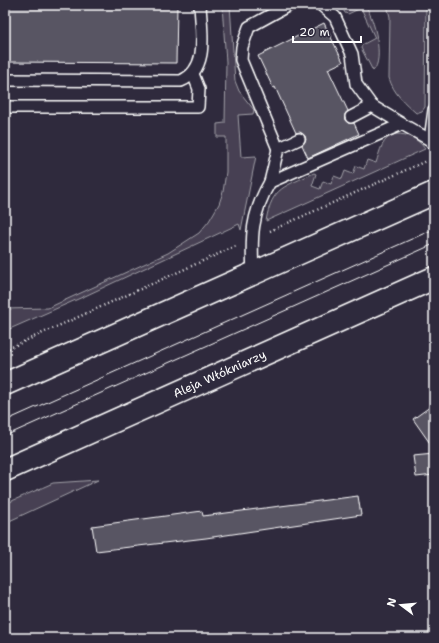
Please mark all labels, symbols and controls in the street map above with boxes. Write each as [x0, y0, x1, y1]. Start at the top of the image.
scale bar [293, 18, 361, 44]
text: 20 m [299, 24, 330, 40]
street label: Aleja Włókniarzy [171, 346, 268, 402]
north arrow [381, 585, 421, 625]
text: N [383, 596, 400, 609]

